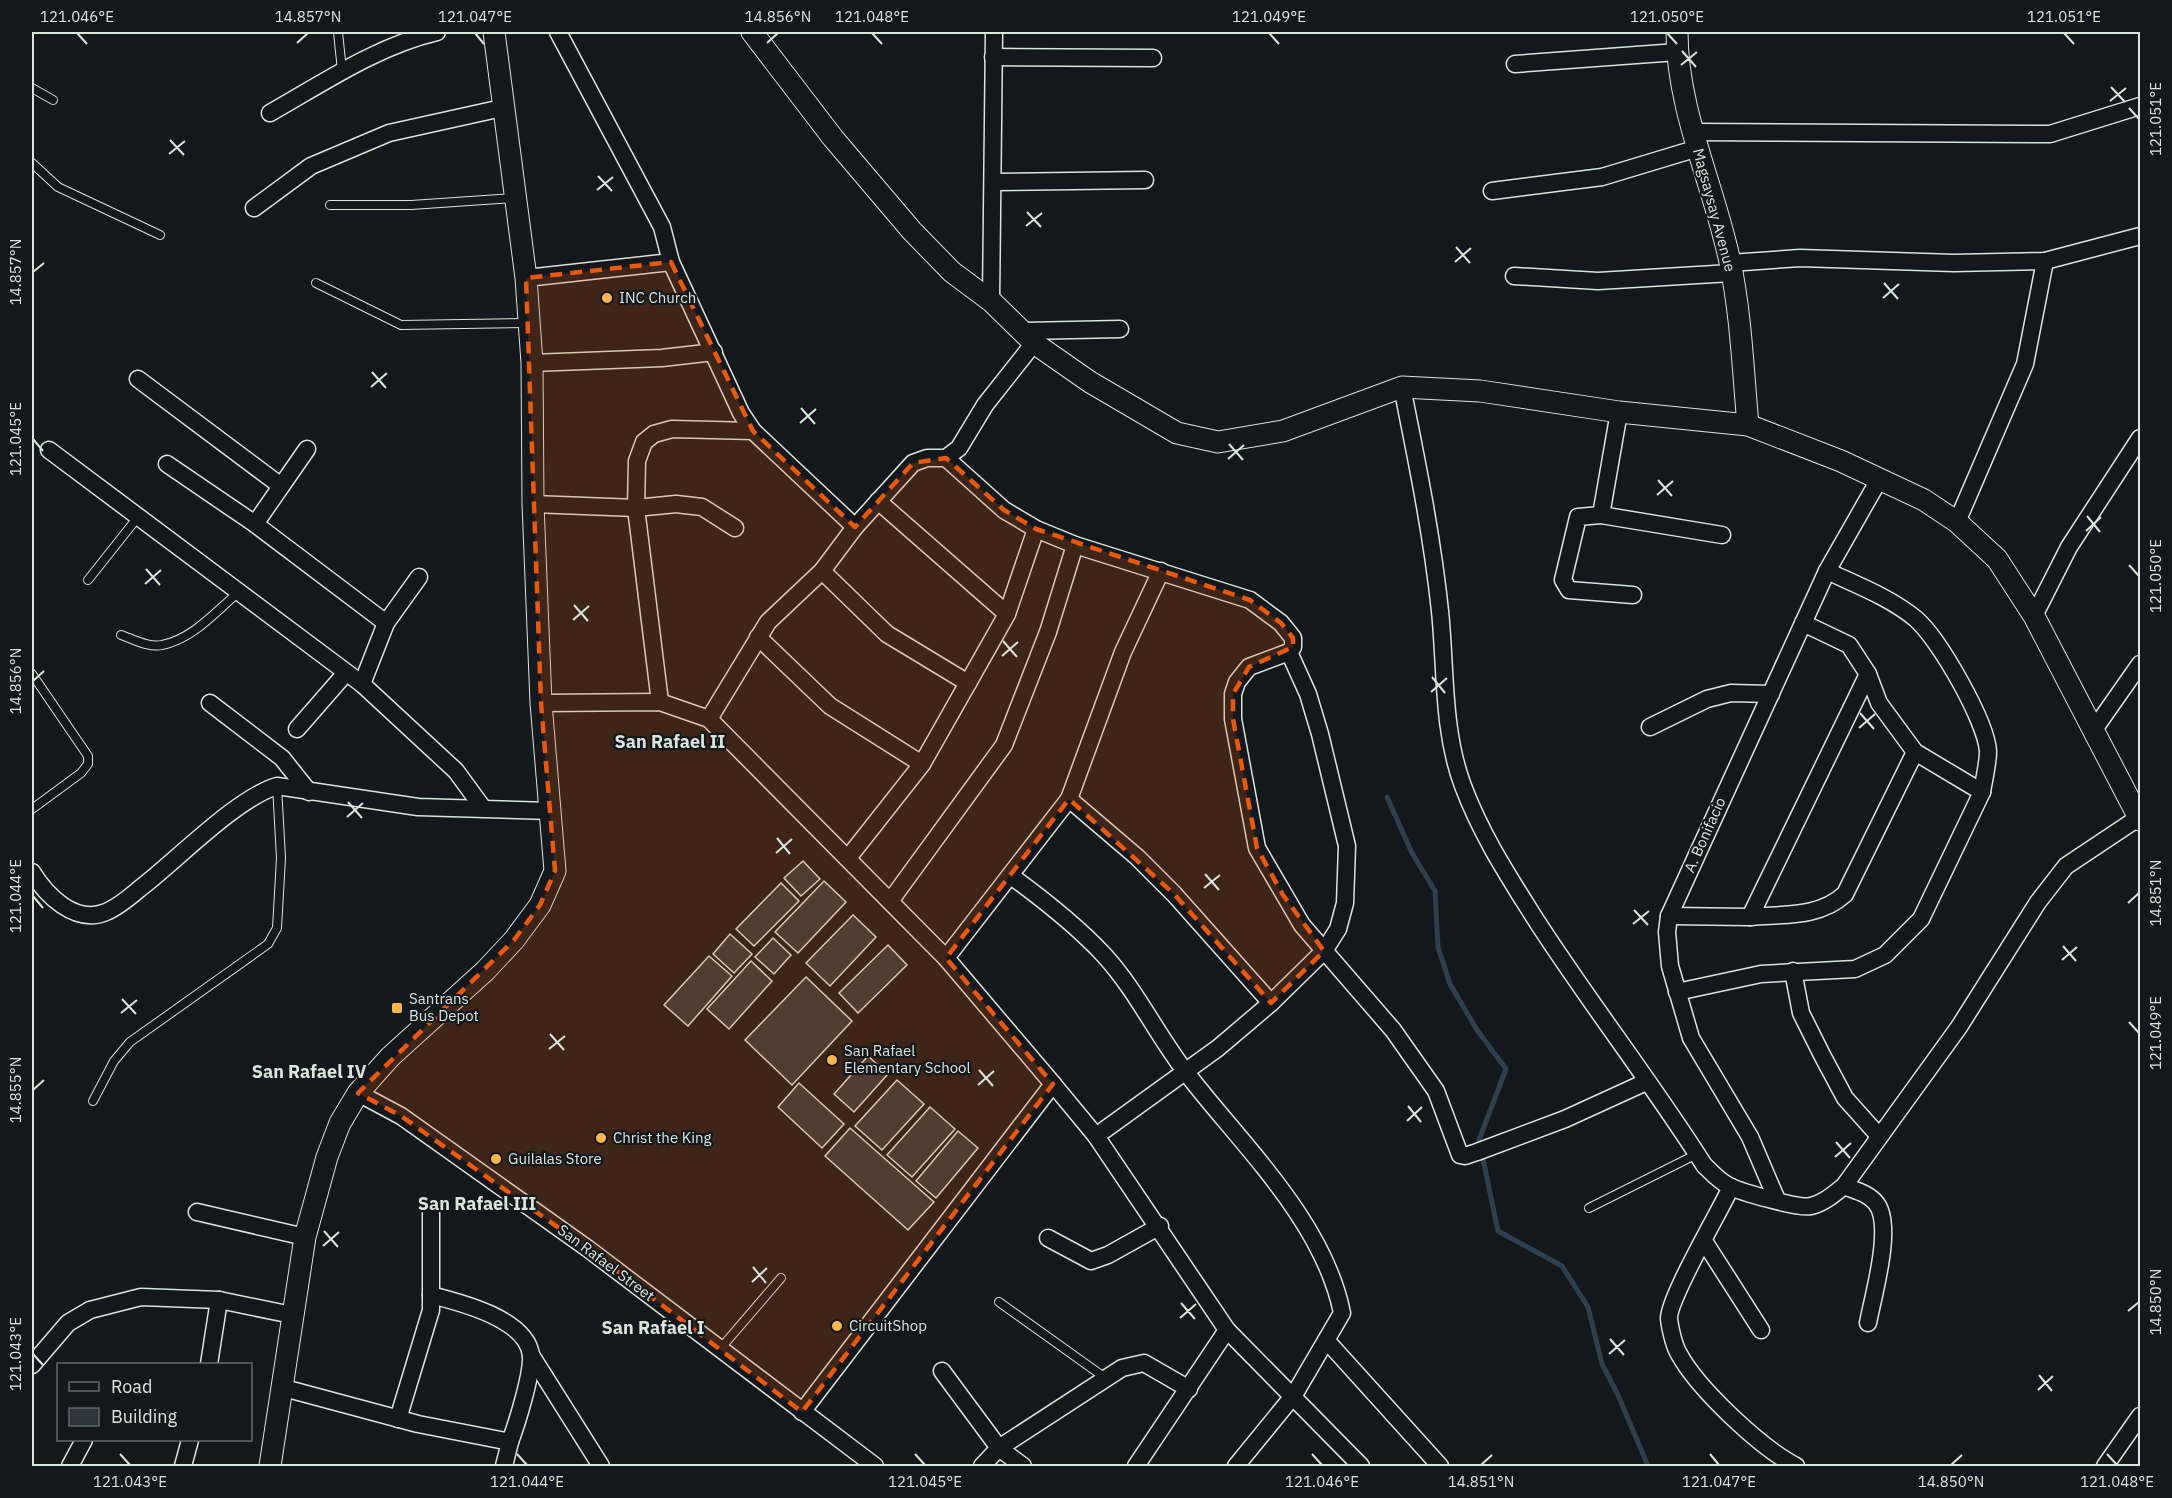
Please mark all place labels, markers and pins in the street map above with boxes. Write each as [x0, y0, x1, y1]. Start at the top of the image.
place label: INC Church [619, 288, 696, 307]
marker: INC Church [600, 291, 614, 305]
place label: Santrans Bus Depot [409, 989, 479, 1025]
marker: Santrans Bus Depot [390, 1001, 404, 1015]
place label: San Rafael Elementary School [844, 1041, 971, 1077]
marker: San Rafael Elementary School [825, 1053, 839, 1067]
place label: Christ the King [613, 1128, 711, 1147]
marker: Christ the King [594, 1131, 608, 1145]
place label: Guilalas Store [508, 1149, 602, 1168]
marker: Guilalas Store [489, 1152, 503, 1166]
place label: CircuitShop [849, 1316, 927, 1335]
marker: CircuitShop [830, 1319, 844, 1333]

